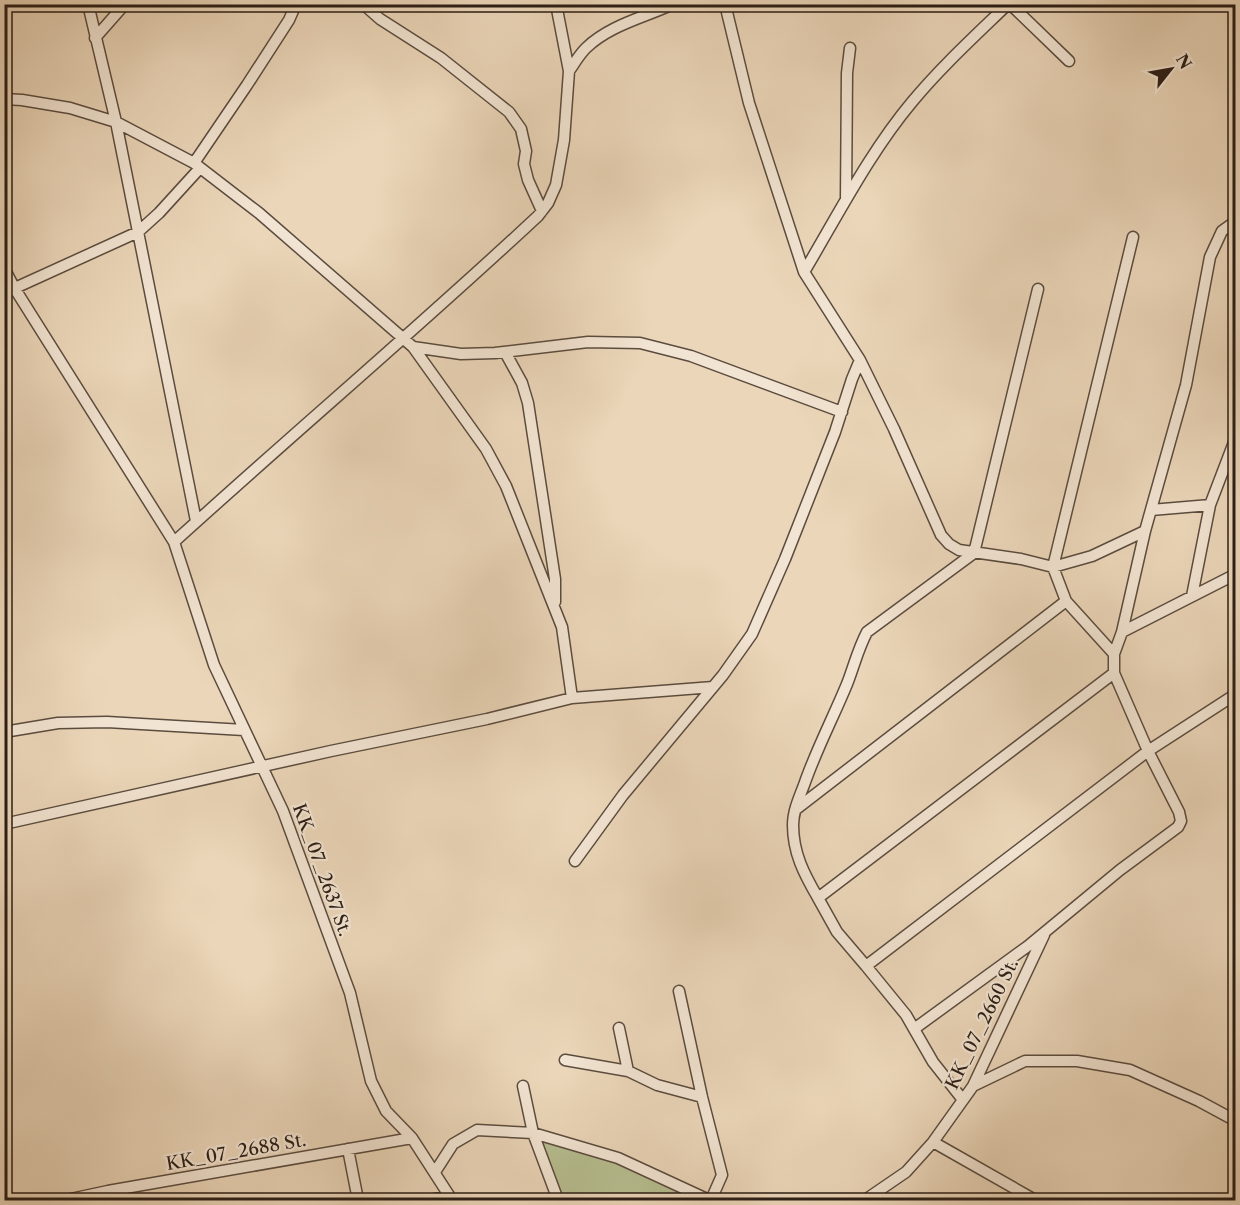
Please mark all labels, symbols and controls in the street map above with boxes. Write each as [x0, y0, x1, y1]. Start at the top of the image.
north arrow [1141, 39, 1201, 99]
text: N [1172, 50, 1196, 72]
street label: KK_07_2637 St. [288, 801, 356, 939]
street label: KK_07_2660 St. [941, 955, 1023, 1093]
street label: KK_07_2688 St. [164, 1129, 308, 1175]

